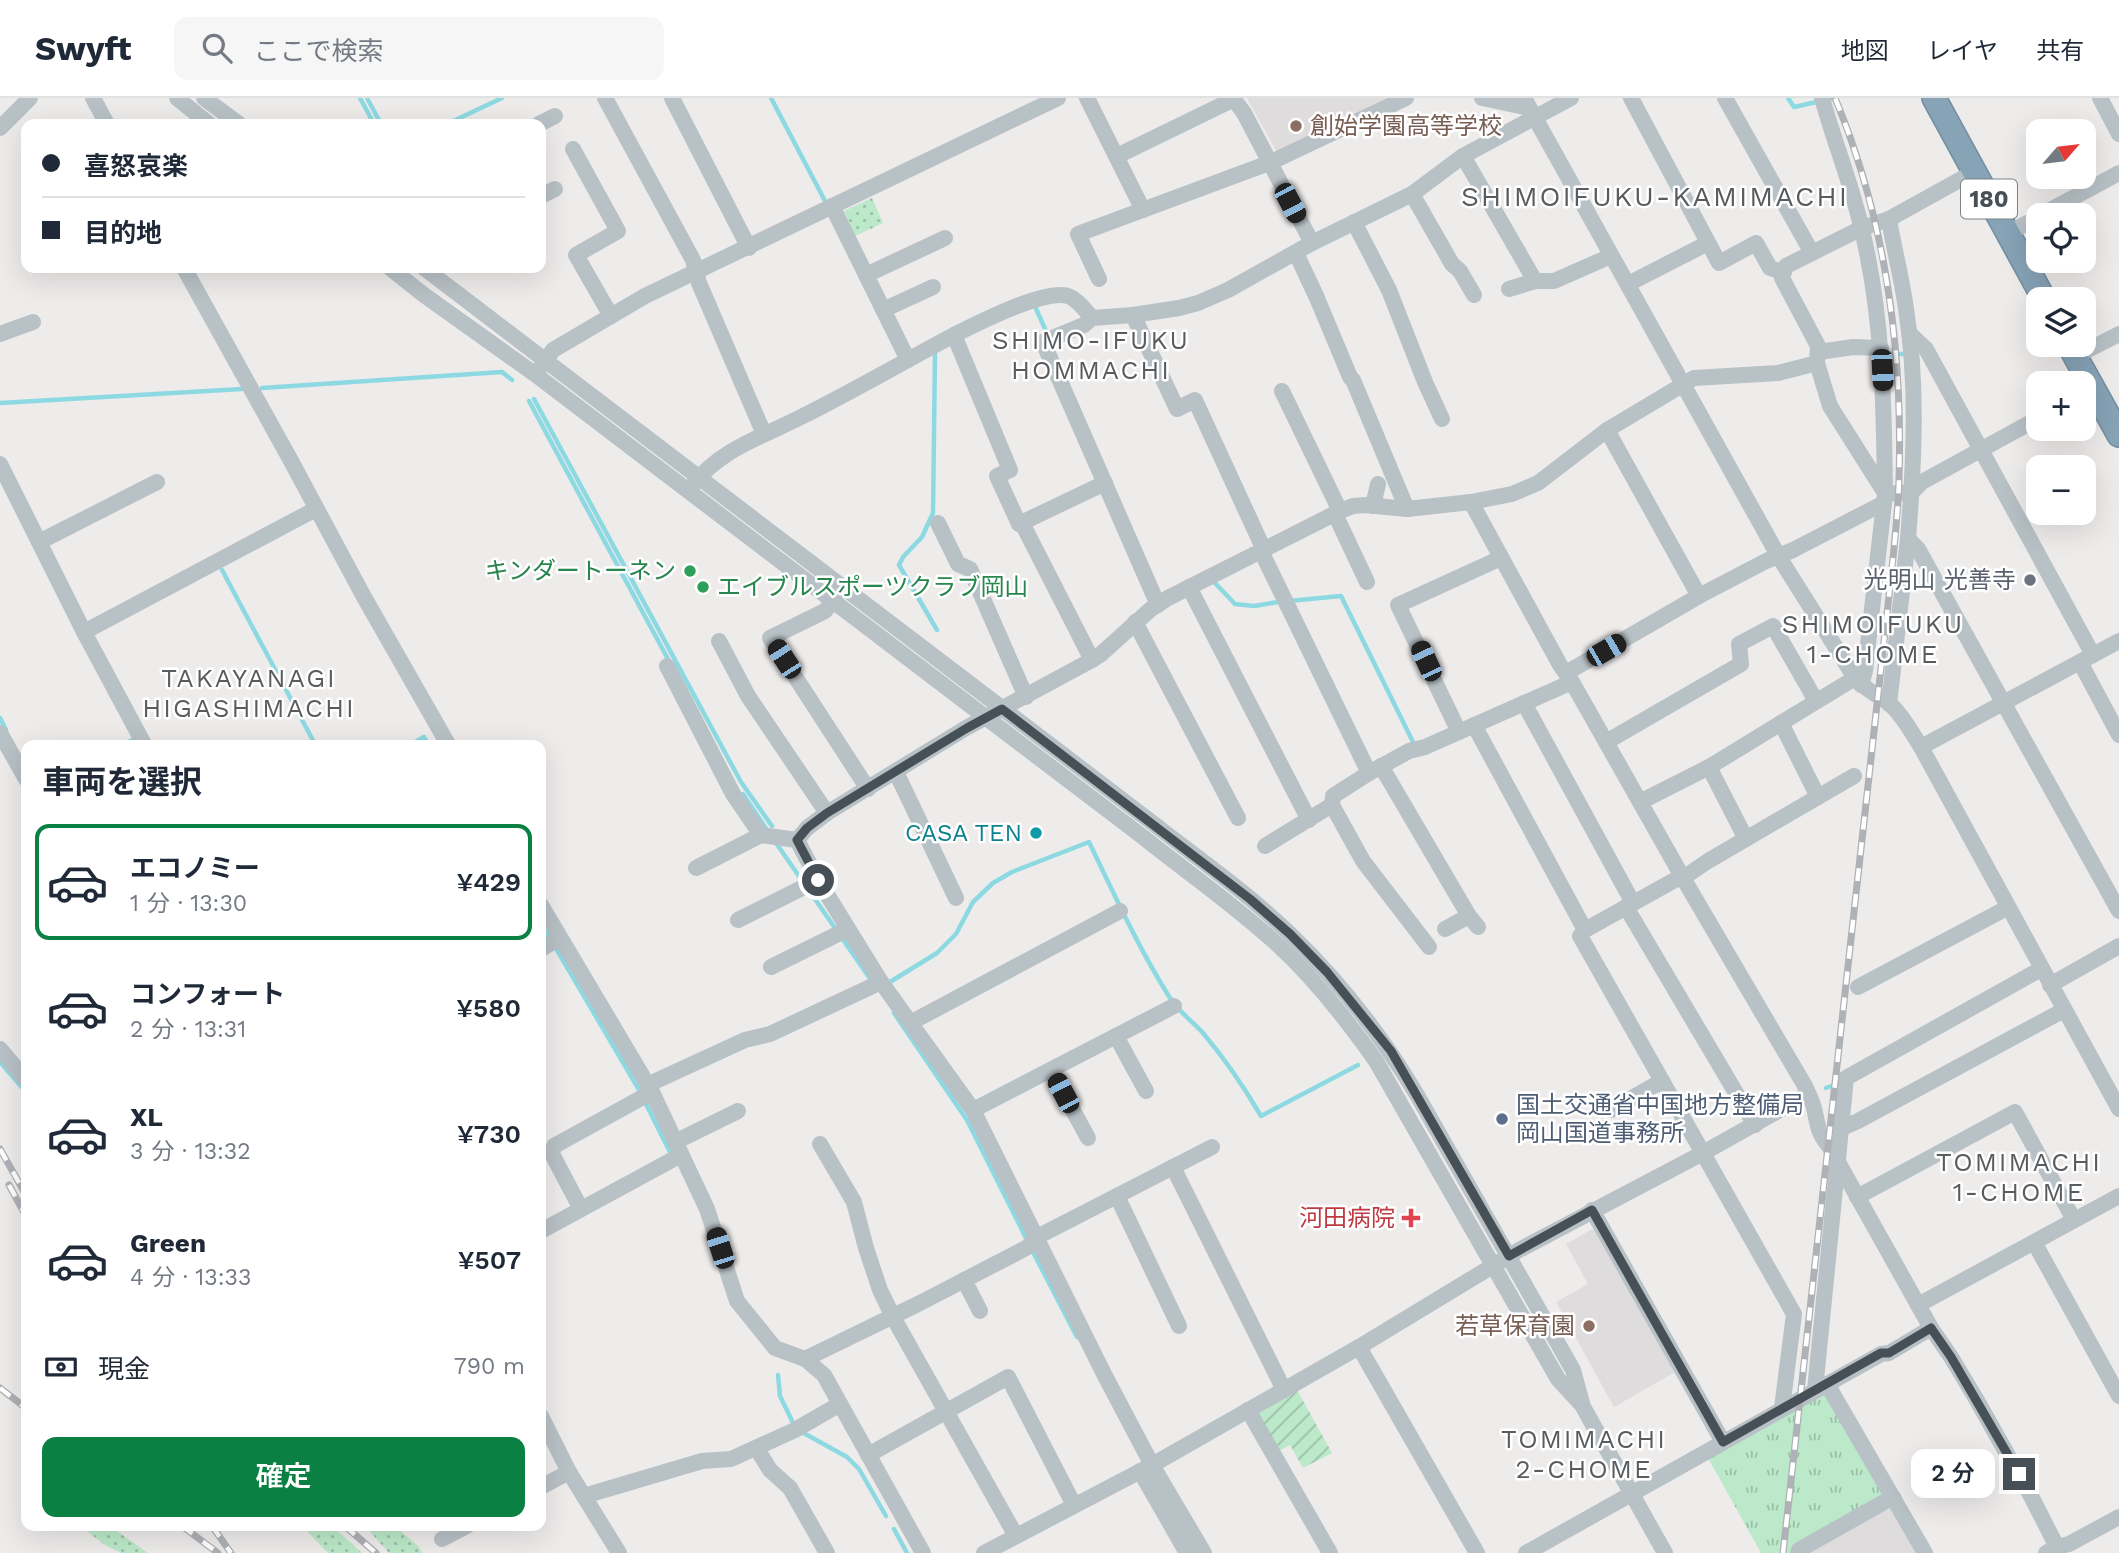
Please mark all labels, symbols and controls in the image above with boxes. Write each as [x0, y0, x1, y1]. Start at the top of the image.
search box [174, 17, 664, 80]
text: Swyft [35, 29, 132, 68]
icon: search [198, 29, 236, 67]
text: ここで検索 [254, 36, 384, 66]
text: 地図 [1841, 37, 1889, 65]
text: レイヤ [1927, 37, 1998, 65]
text: 共有 [2036, 37, 2084, 65]
place label: 創始学園高等学校 [1310, 112, 1502, 140]
marker: 創始学園高等学校 [1288, 118, 1304, 134]
north arrow [2026, 119, 2096, 189]
map controls [2026, 119, 2096, 525]
text: 喜怒哀楽 [84, 151, 188, 181]
car [1271, 180, 1310, 226]
district label: SHIMOIFUKU-KAMIMACHI [1461, 180, 1849, 213]
road number: 180 [1961, 180, 2017, 218]
button: locate [2026, 203, 2096, 273]
text: 目的地 [84, 218, 162, 248]
button: layers [2026, 287, 2096, 357]
district label: SHIMO-IFUKU HOMMACHI [992, 325, 1190, 385]
car [1871, 348, 1894, 392]
button: + [2026, 371, 2096, 441]
button: − [2026, 455, 2096, 525]
place label: キンダートーネン [485, 557, 676, 585]
marker: キンダートーネン [682, 563, 698, 579]
place label: 光明山 光善寺 [1864, 566, 2016, 594]
marker: 光明山 光善寺 [2022, 572, 2038, 588]
place label: エイブルスポーツクラブ岡山 [717, 573, 1029, 601]
marker: エイブルスポーツクラブ岡山 [695, 579, 711, 595]
district label: SHIMOIFUKU 1-CHOME [1782, 609, 1964, 669]
car [1583, 630, 1630, 670]
car [764, 636, 805, 682]
car [1408, 638, 1445, 684]
district label: TAKAYANAGI HIGASHIMACHI [142, 663, 356, 723]
text: 車両を選択 [42, 763, 202, 801]
place label: CASA TEN [905, 819, 1022, 847]
marker: CASA TEN [1028, 825, 1044, 841]
icon: car [46, 851, 109, 914]
text: エコノミー [130, 853, 260, 883]
route start [802, 864, 834, 896]
text: ¥429 [456, 867, 521, 897]
text: 1 分 · 13:30 [130, 890, 247, 917]
icon: car [46, 977, 109, 1040]
text: コンフォート [130, 979, 285, 1009]
text: ¥580 [456, 993, 521, 1023]
text: 2 分 · 13:31 [130, 1016, 246, 1043]
car [1044, 1070, 1083, 1116]
place label: 国土交通省中国地方整備局 岡山国道事務所 [1516, 1091, 1804, 1147]
text: XL [130, 1102, 163, 1132]
icon: car [46, 1103, 109, 1166]
marker: 国土交通省中国地方整備局 岡山国道事務所 [1494, 1111, 1510, 1127]
text: ¥730 [457, 1119, 521, 1149]
text: 3 分 · 13:32 [130, 1138, 251, 1165]
district label: TOMIMACHI 1-CHOME [1936, 1147, 2102, 1207]
place label: 河田病院 [1299, 1204, 1395, 1232]
marker: 河田病院 [1401, 1208, 1421, 1228]
car [704, 1225, 737, 1271]
text: Green [130, 1228, 206, 1258]
icon: car [46, 1229, 109, 1292]
text: ¥507 [458, 1245, 521, 1275]
text: 4 分 · 13:33 [130, 1264, 251, 1291]
place label: 若草保育園 [1455, 1312, 1575, 1340]
marker: 若草保育園 [1581, 1318, 1597, 1334]
icon: cash [42, 1348, 80, 1386]
text: 790 m [454, 1353, 525, 1380]
text: 現金 [98, 1354, 150, 1384]
district label: TOMIMACHI 2-CHOME [1501, 1424, 1667, 1484]
button: 確定 [42, 1437, 525, 1517]
callout: 2 分 [1910, 1450, 1994, 1498]
route end [2003, 1458, 2035, 1490]
text: 2 分 [1931, 1460, 1975, 1487]

